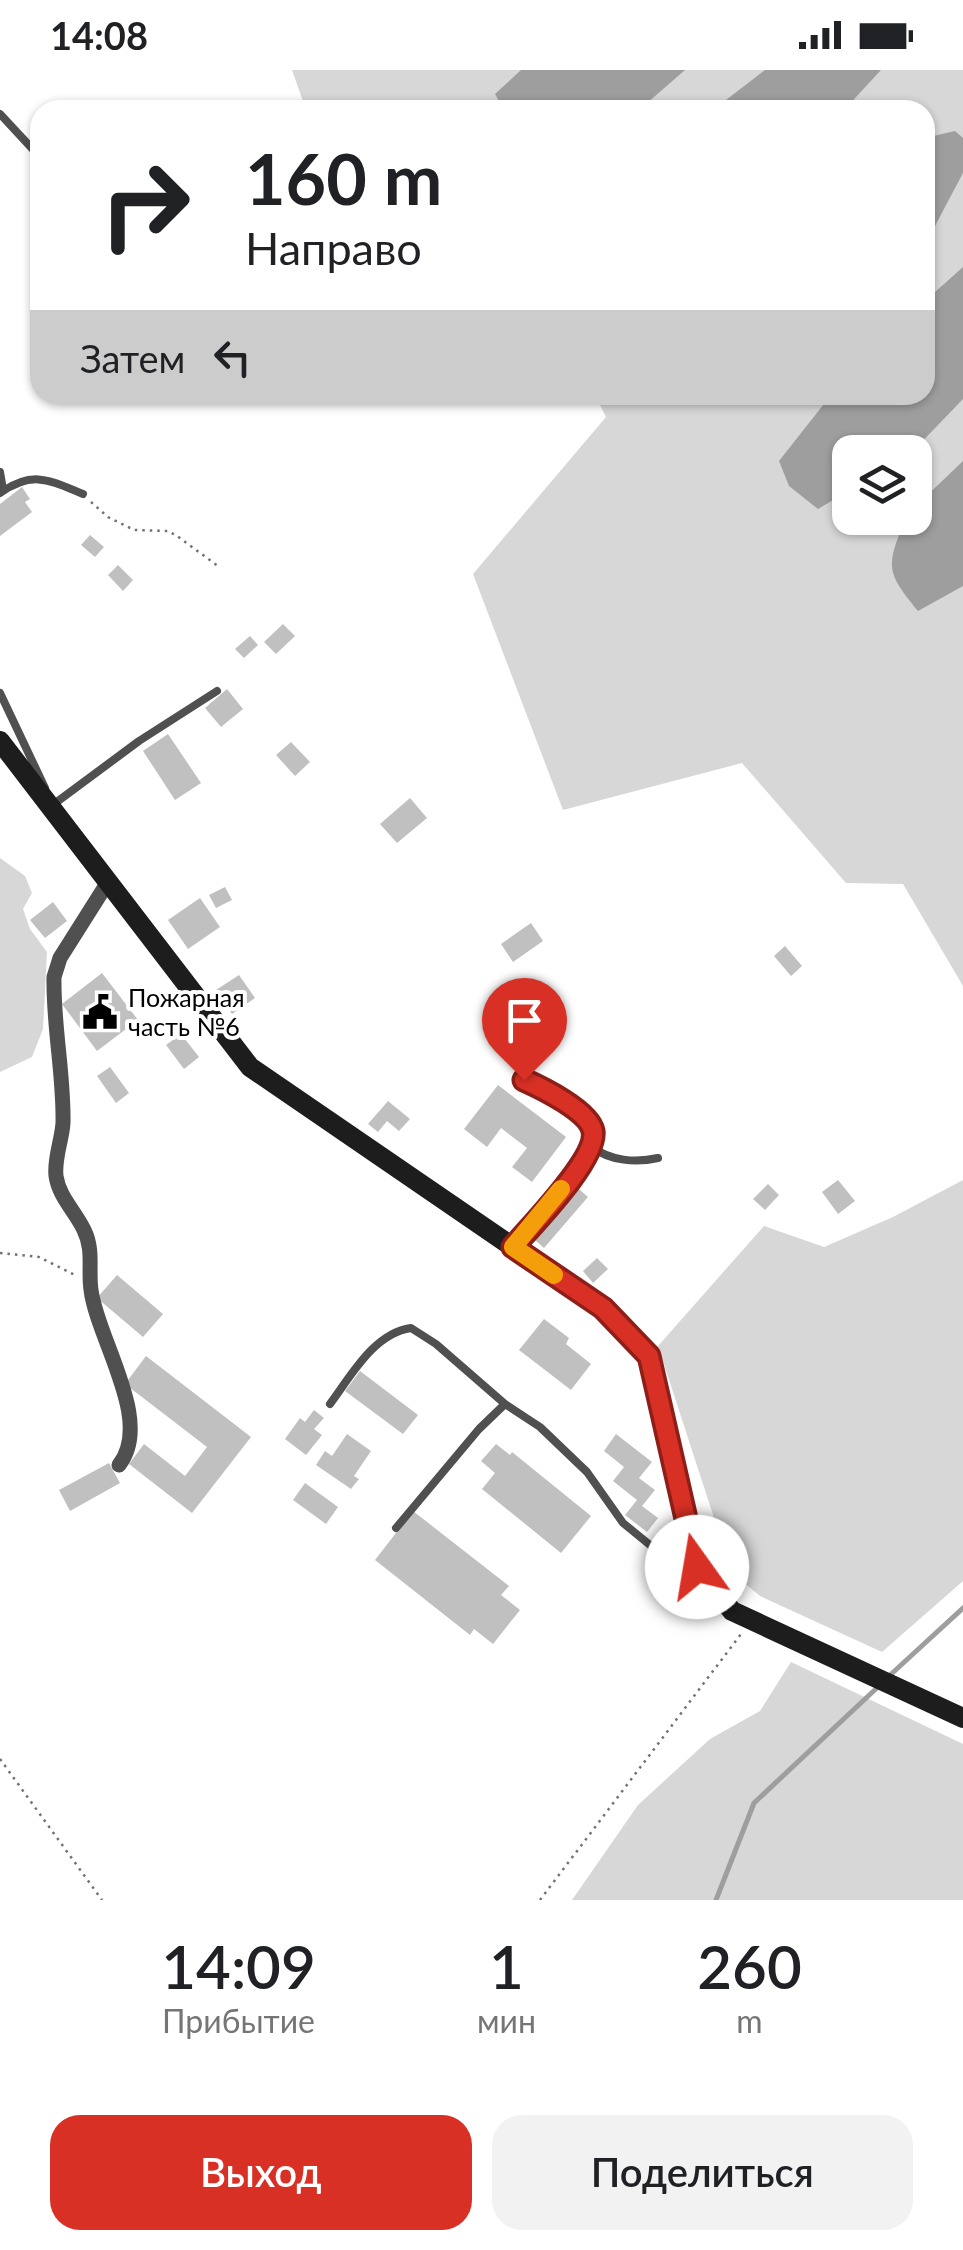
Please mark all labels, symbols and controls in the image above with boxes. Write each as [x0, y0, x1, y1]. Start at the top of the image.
text: 14:08 [50, 12, 148, 58]
text: 160 m [245, 136, 442, 220]
icon: right [80, 140, 210, 270]
text: Направо [245, 221, 422, 275]
icon: left [205, 330, 260, 385]
text: Затем [80, 335, 185, 381]
map controls [832, 435, 932, 535]
button: layers [832, 435, 932, 535]
pin [482, 978, 567, 1081]
place label: Пожарная часть №6 [128, 982, 245, 1041]
public building icon: Пожарная часть №6 [81, 993, 119, 1031]
icon: arrive [497, 993, 552, 1048]
position arrow [645, 1515, 749, 1619]
text: 14:09 [161, 1930, 316, 2002]
text: 1 [489, 1930, 524, 2002]
text: 260 [697, 1930, 802, 2002]
text: Прибытие [162, 2001, 315, 2040]
text: мин [477, 2001, 536, 2040]
text: m [736, 2001, 763, 2040]
button: Выход [50, 2115, 472, 2230]
button: Поделиться [492, 2115, 913, 2230]

